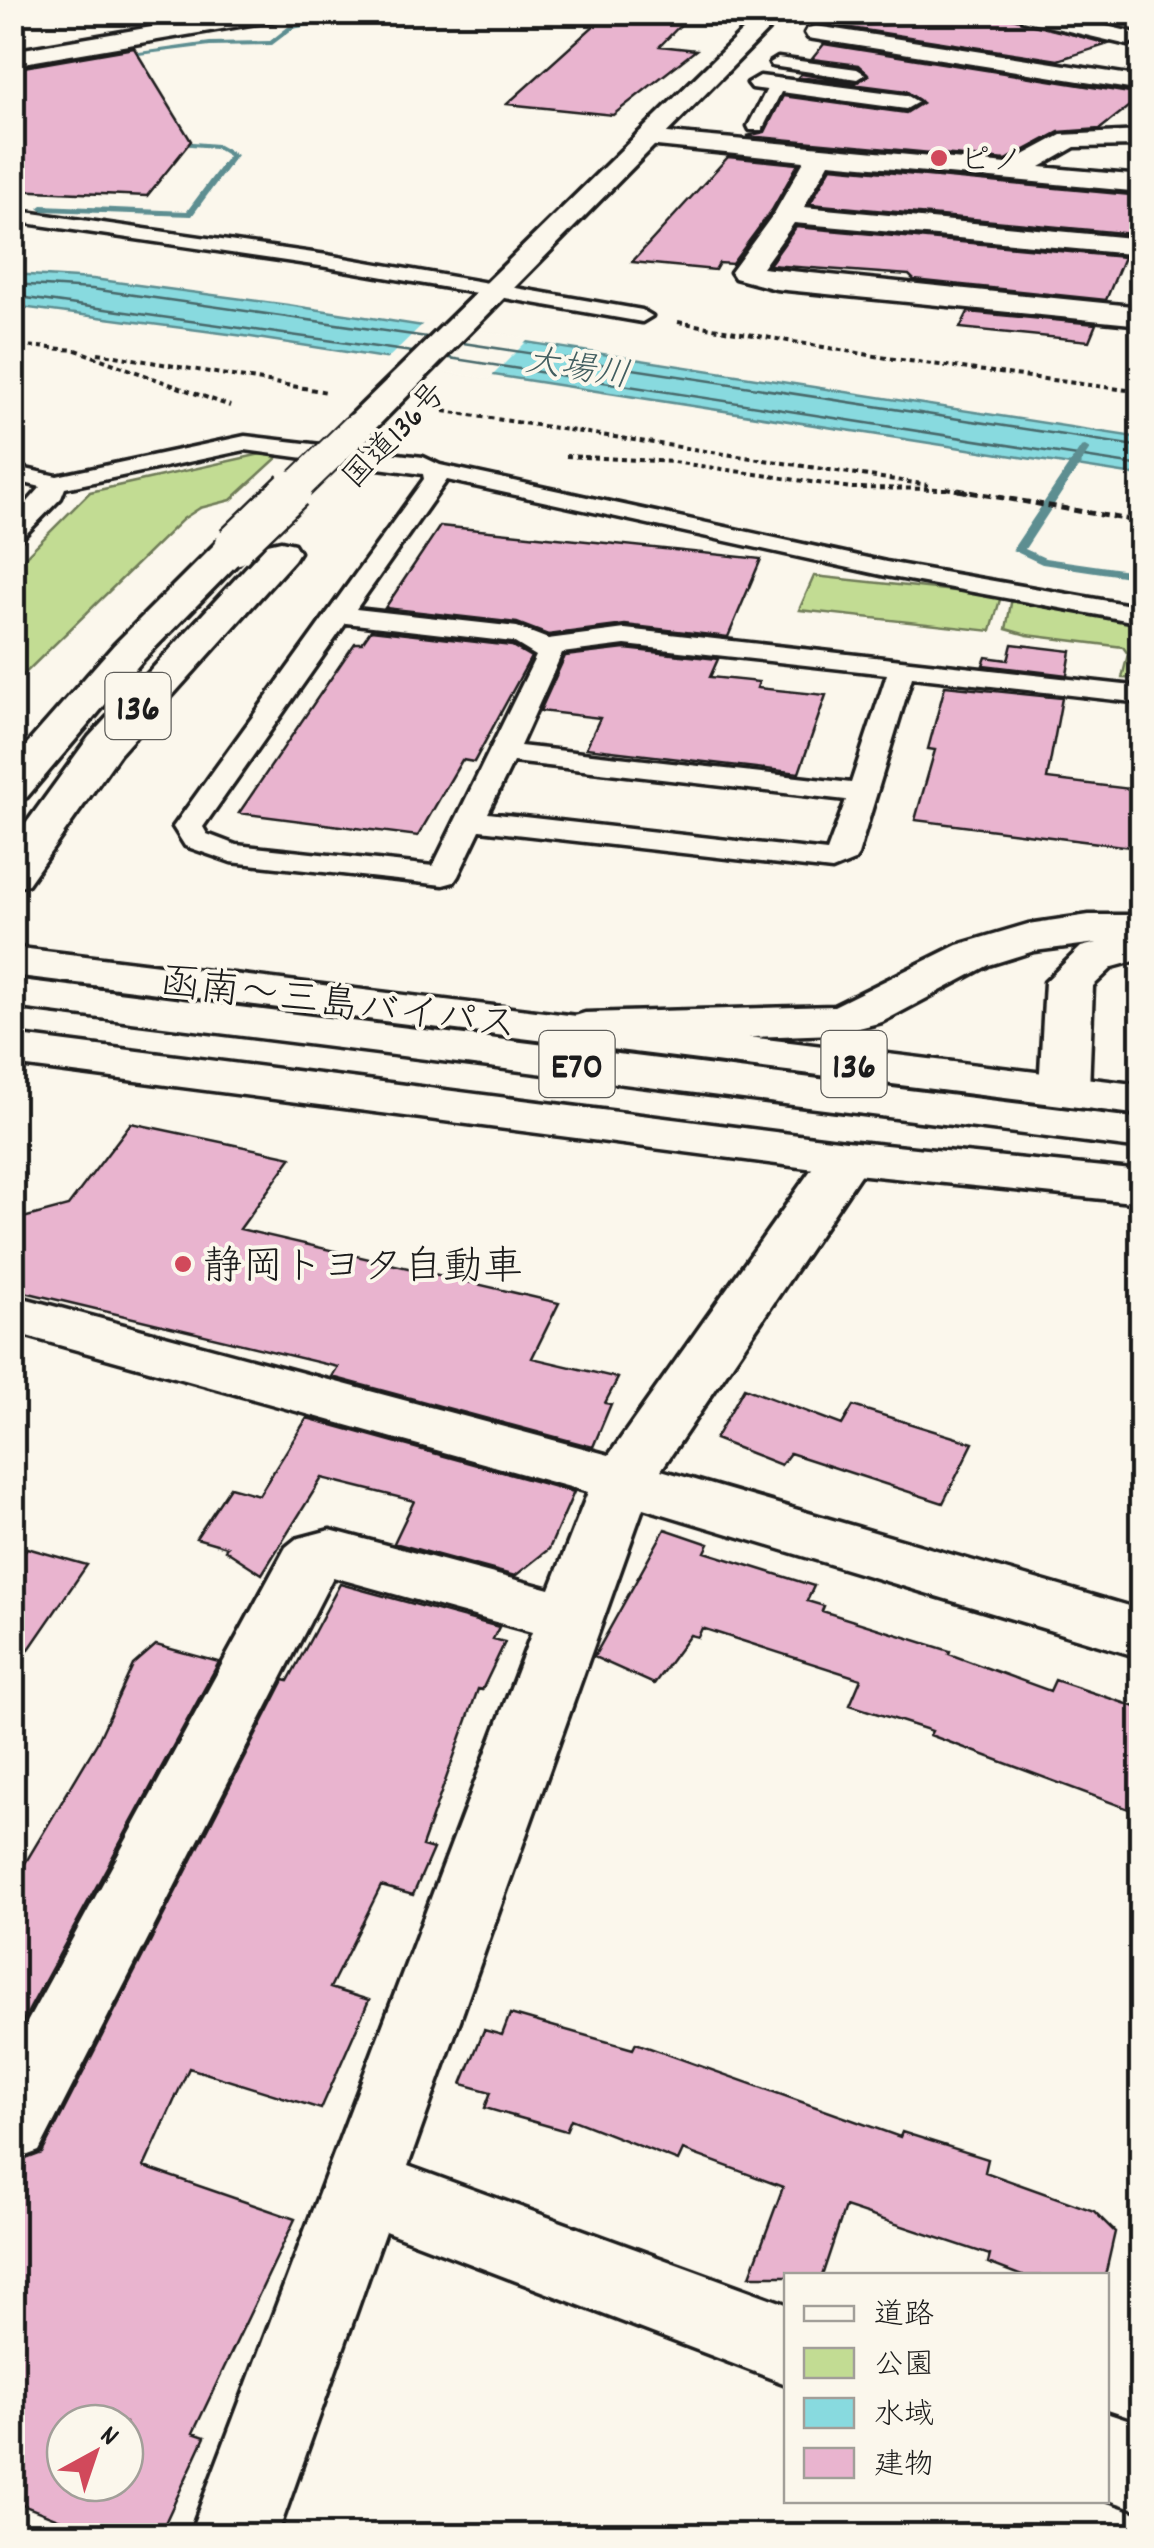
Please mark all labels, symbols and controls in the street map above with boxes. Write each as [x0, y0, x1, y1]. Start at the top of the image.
place label: ピノ [959, 140, 1023, 186]
marker: ピノ [928, 147, 950, 169]
water label: 大場川 [521, 338, 633, 404]
street label: 国道136号 [334, 374, 459, 501]
road number: 136 [106, 673, 170, 739]
street label: 函南～三島バイパス [156, 957, 520, 1058]
road number: E70 [540, 1031, 614, 1097]
road number: 136 [822, 1031, 886, 1097]
place label: 静岡トヨタ自動車 [203, 1242, 523, 1299]
marker: 静岡トヨタ自動車 [172, 1253, 194, 1275]
legend [784, 2273, 1109, 2503]
text: 道路 [874, 2296, 934, 2339]
text: 公園 [874, 2346, 934, 2389]
text: 水域 [874, 2396, 934, 2439]
north arrow [45, 2403, 145, 2503]
text: N [90, 2418, 126, 2457]
text: 建物 [874, 2446, 934, 2489]

